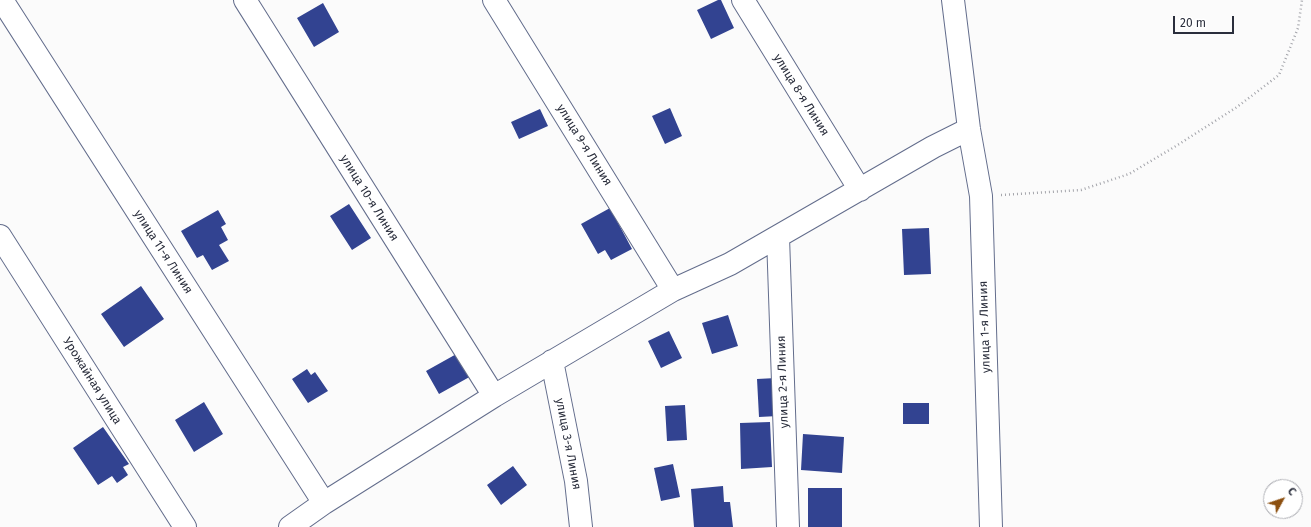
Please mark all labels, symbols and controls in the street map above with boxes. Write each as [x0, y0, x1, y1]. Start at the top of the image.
scale bar [1175, 8, 1236, 34]
text: 20 m [1180, 16, 1206, 30]
street label: улица 8-я Линия [770, 51, 832, 139]
street label: улица 9-я Линия [553, 102, 615, 188]
street label: улица 10-я Линия [337, 152, 401, 244]
street label: улица 11-я Линия [130, 207, 196, 297]
street label: улица 1-я Линия [976, 281, 994, 373]
street label: Урожайная улица [60, 335, 124, 427]
street label: улица 2-я Линия [774, 335, 792, 429]
street label: улица 3-я Линия [552, 397, 584, 491]
north arrow [1263, 479, 1303, 519]
text: С [1285, 485, 1299, 498]

